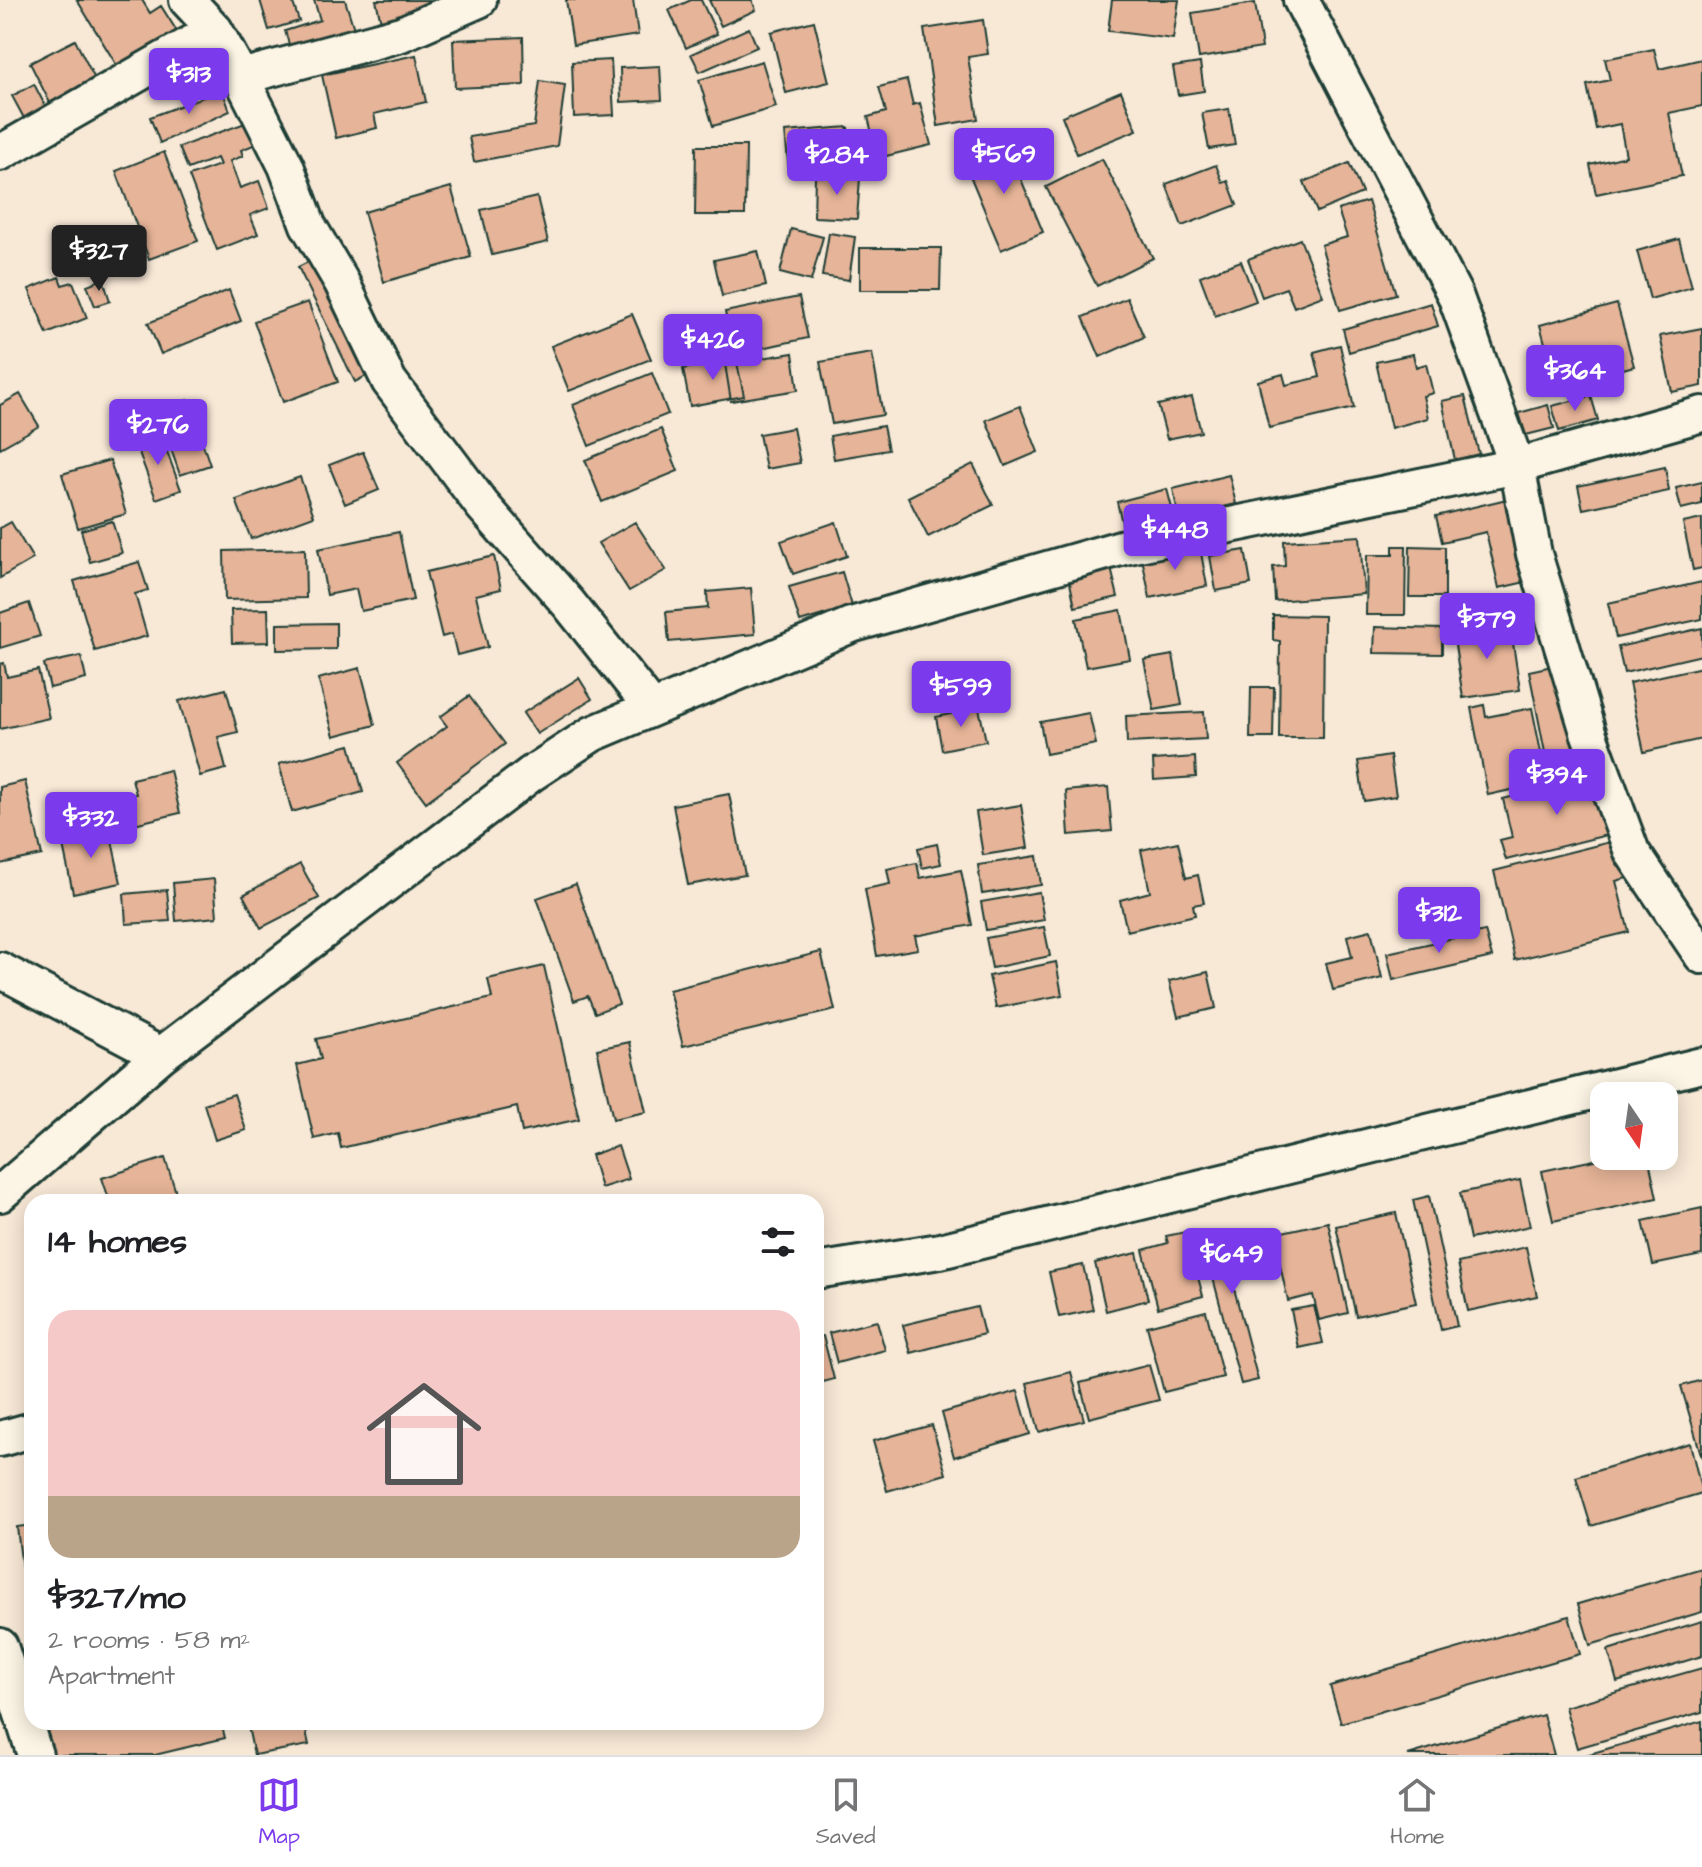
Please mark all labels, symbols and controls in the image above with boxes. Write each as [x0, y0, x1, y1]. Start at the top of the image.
pin: $313 [142, 48, 236, 116]
text: $313 [167, 56, 211, 92]
pin: $569 [957, 128, 1051, 196]
pin: $284 [790, 129, 884, 197]
text: $569 [972, 136, 1036, 172]
text: $284 [805, 137, 869, 173]
pin: $327 [52, 225, 146, 293]
text: $327 [70, 233, 128, 269]
pin: $426 [666, 314, 760, 382]
text: $426 [681, 322, 745, 358]
pin: $364 [1528, 345, 1622, 413]
text: $364 [1544, 353, 1606, 389]
pin: $276 [111, 399, 205, 467]
text: $276 [127, 407, 189, 443]
pin: $448 [1128, 504, 1222, 572]
text: $448 [1142, 512, 1208, 548]
pin: $379 [1440, 593, 1534, 661]
text: $379 [1458, 601, 1516, 637]
pin: $599 [914, 661, 1008, 729]
text: $599 [930, 669, 992, 705]
pin: $394 [1510, 749, 1604, 817]
text: $394 [1527, 757, 1587, 793]
pin: $332 [44, 792, 138, 860]
text: $332 [63, 800, 119, 836]
pin: $312 [1392, 887, 1486, 955]
text: $312 [1416, 895, 1462, 931]
north arrow [1590, 1082, 1678, 1170]
map controls [1590, 1082, 1678, 1170]
text: 14 homes [48, 1218, 187, 1266]
icon: filters [756, 1220, 800, 1264]
pin: $649 [1185, 1228, 1279, 1296]
text: $649 [1200, 1236, 1264, 1272]
icon: home [352, 1362, 496, 1506]
text: $327/mo [48, 1574, 186, 1622]
text: 2 rooms · 58 m² [48, 1622, 250, 1658]
text: Apartment [48, 1658, 175, 1694]
tab: Map [257, 1773, 301, 1852]
tab: Saved [816, 1773, 876, 1852]
tab: Home [1390, 1773, 1445, 1852]

